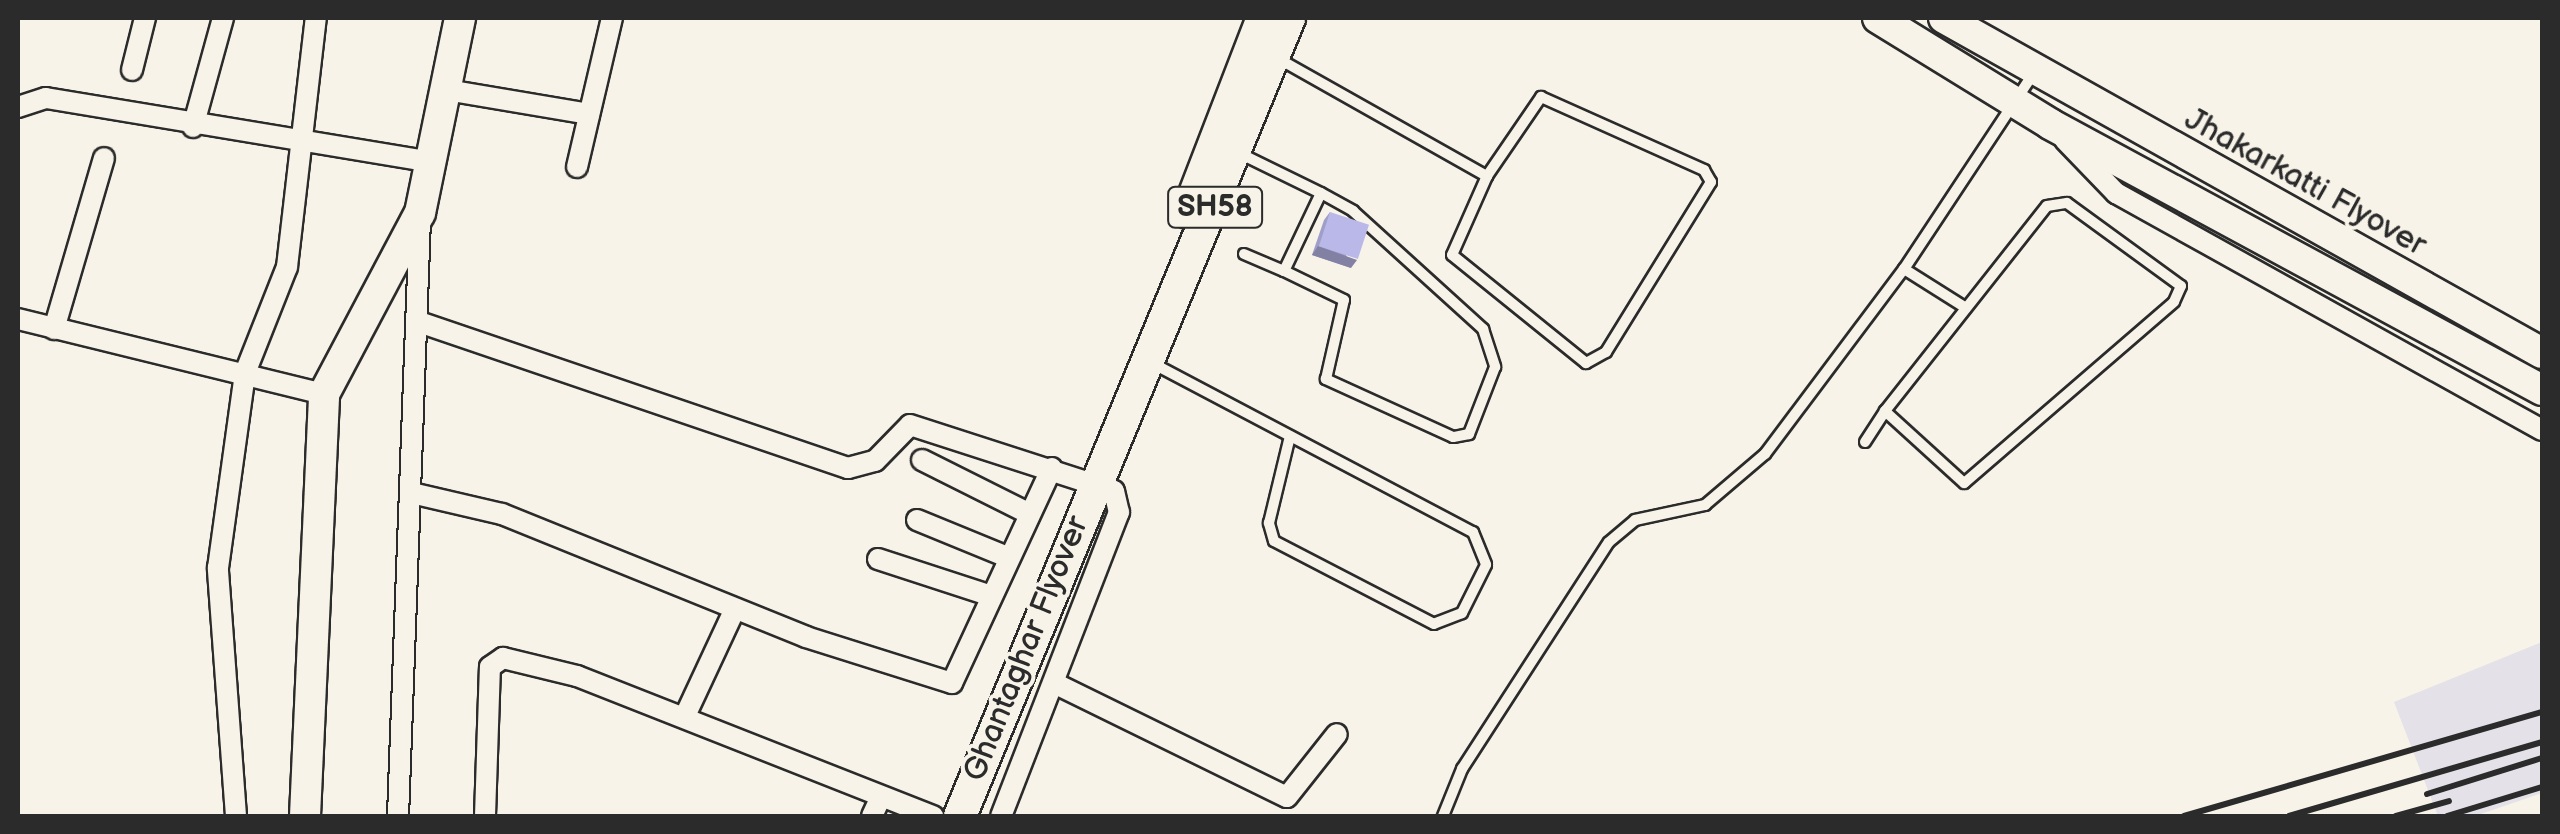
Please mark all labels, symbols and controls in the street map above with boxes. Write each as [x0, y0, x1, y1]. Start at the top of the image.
street label: Jhakarkatti Flyover [2178, 101, 2432, 265]
road number: SH58 [1165, 182, 1265, 232]
street label: Ghantaghar Flyover [956, 511, 1098, 787]

